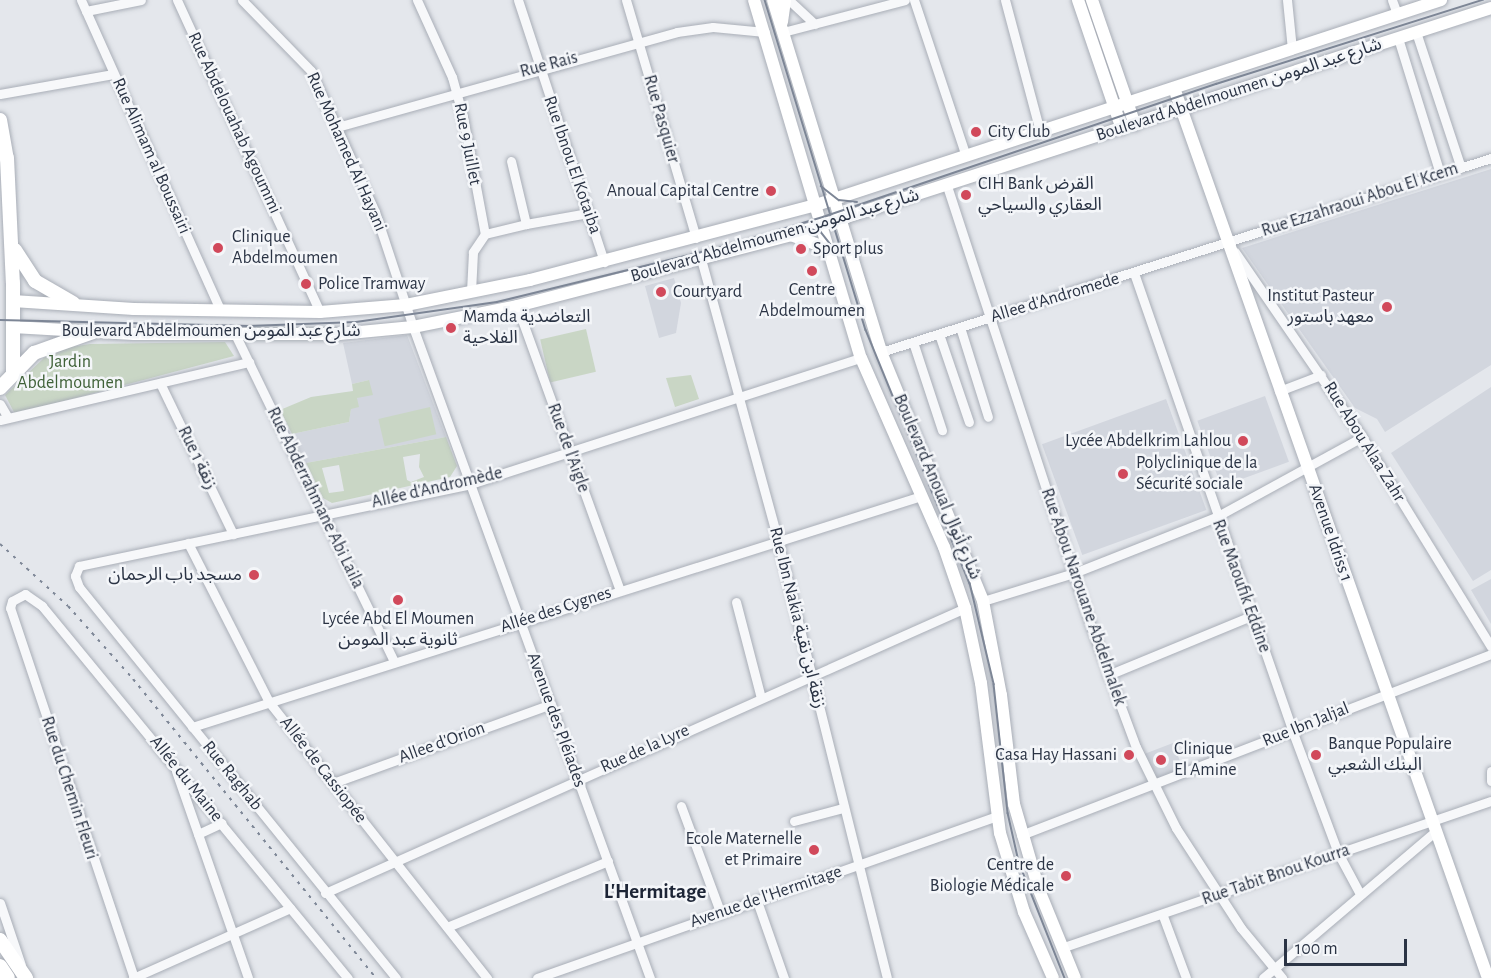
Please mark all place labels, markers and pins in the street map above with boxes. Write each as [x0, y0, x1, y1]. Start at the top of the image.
place label: City Club [988, 121, 1050, 143]
marker: City Club [969, 125, 983, 139]
place label: CIH Bank القرض العقاري والسياحي [978, 174, 1102, 216]
place label: Anoual Capital Centre [607, 180, 759, 202]
marker: Anoual Capital Centre [764, 184, 778, 198]
marker: CIH Bank القرض العقاري والسياحي [959, 188, 973, 202]
place label: Clinique Abdelmoumen [232, 227, 338, 270]
place label: Sport plus [813, 238, 883, 260]
marker: Clinique Abdelmoumen [209, 239, 227, 257]
marker: Sport plus [794, 242, 808, 256]
marker: Centre Abdelmoumen [805, 264, 819, 278]
place label: Police Tramway [318, 273, 426, 295]
marker: Police Tramway [299, 277, 313, 291]
place label: Centre Abdelmoumen [759, 280, 865, 322]
place label: Courtyard [673, 281, 742, 303]
marker: Courtyard [654, 285, 668, 299]
place label: Institut Pasteur معهد باستور [1267, 286, 1374, 328]
marker: Institut Pasteur معهد باستور [1378, 298, 1396, 316]
place label: Mamda التعاضدية الفلاحية [463, 307, 590, 350]
marker: Mamda التعاضدية الفلاحية [444, 321, 458, 335]
place label: Lycée Abdelkrim Lahlou [1065, 430, 1231, 452]
marker: Lycée Abdelkrim Lahlou [1236, 434, 1250, 448]
place label: Polyclinique de la Sécurité sociale [1136, 453, 1258, 496]
marker: Polyclinique de la Sécurité sociale [1114, 465, 1132, 483]
place label: مسجد باب الرحمان [108, 564, 242, 586]
marker: مسجد باب الرحمان [247, 568, 261, 582]
marker: Lycée Abd El Moumen ثانوية عبد المومن [391, 593, 405, 607]
place label: Lycée Abd El Moumen ثانوية عبد المومن [322, 609, 474, 652]
place label: Banque Populaire البنك الشعبي [1328, 734, 1452, 777]
place label: Clinique El Amine [1174, 739, 1237, 782]
place label: Casa Hay Hassani [995, 744, 1117, 766]
marker: Casa Hay Hassani [1122, 748, 1136, 762]
marker: Banque Populaire البنك الشعبي [1309, 748, 1323, 762]
marker: Clinique El Amine [1152, 751, 1170, 769]
place label: Ecole Maternelle et Primaire [686, 829, 802, 872]
marker: Ecole Maternelle et Primaire [807, 843, 821, 857]
place label: Centre de Biologie Médicale [930, 855, 1054, 898]
marker: Centre de Biologie Médicale [1059, 869, 1073, 883]

